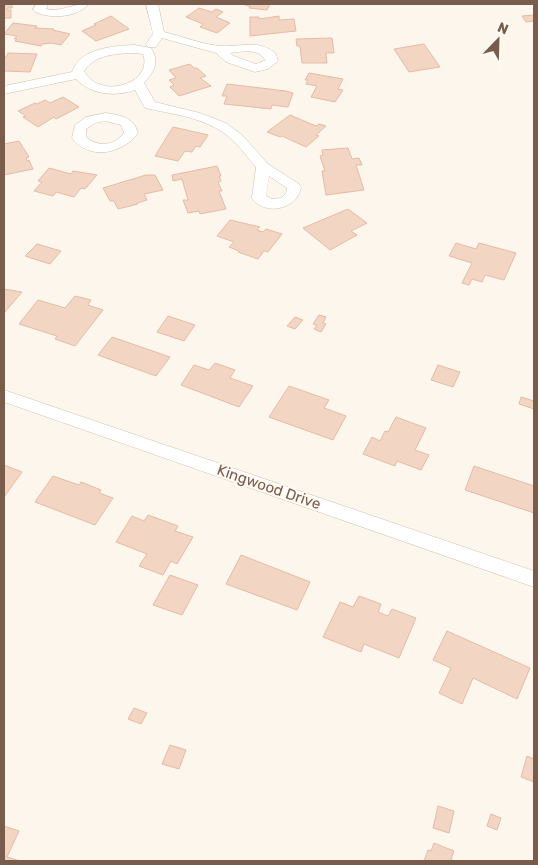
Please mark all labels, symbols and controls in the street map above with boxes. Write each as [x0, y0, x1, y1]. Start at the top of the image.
north arrow [473, 15, 523, 65]
text: N [495, 19, 511, 38]
street label: Kingwood Drive [215, 461, 323, 513]

